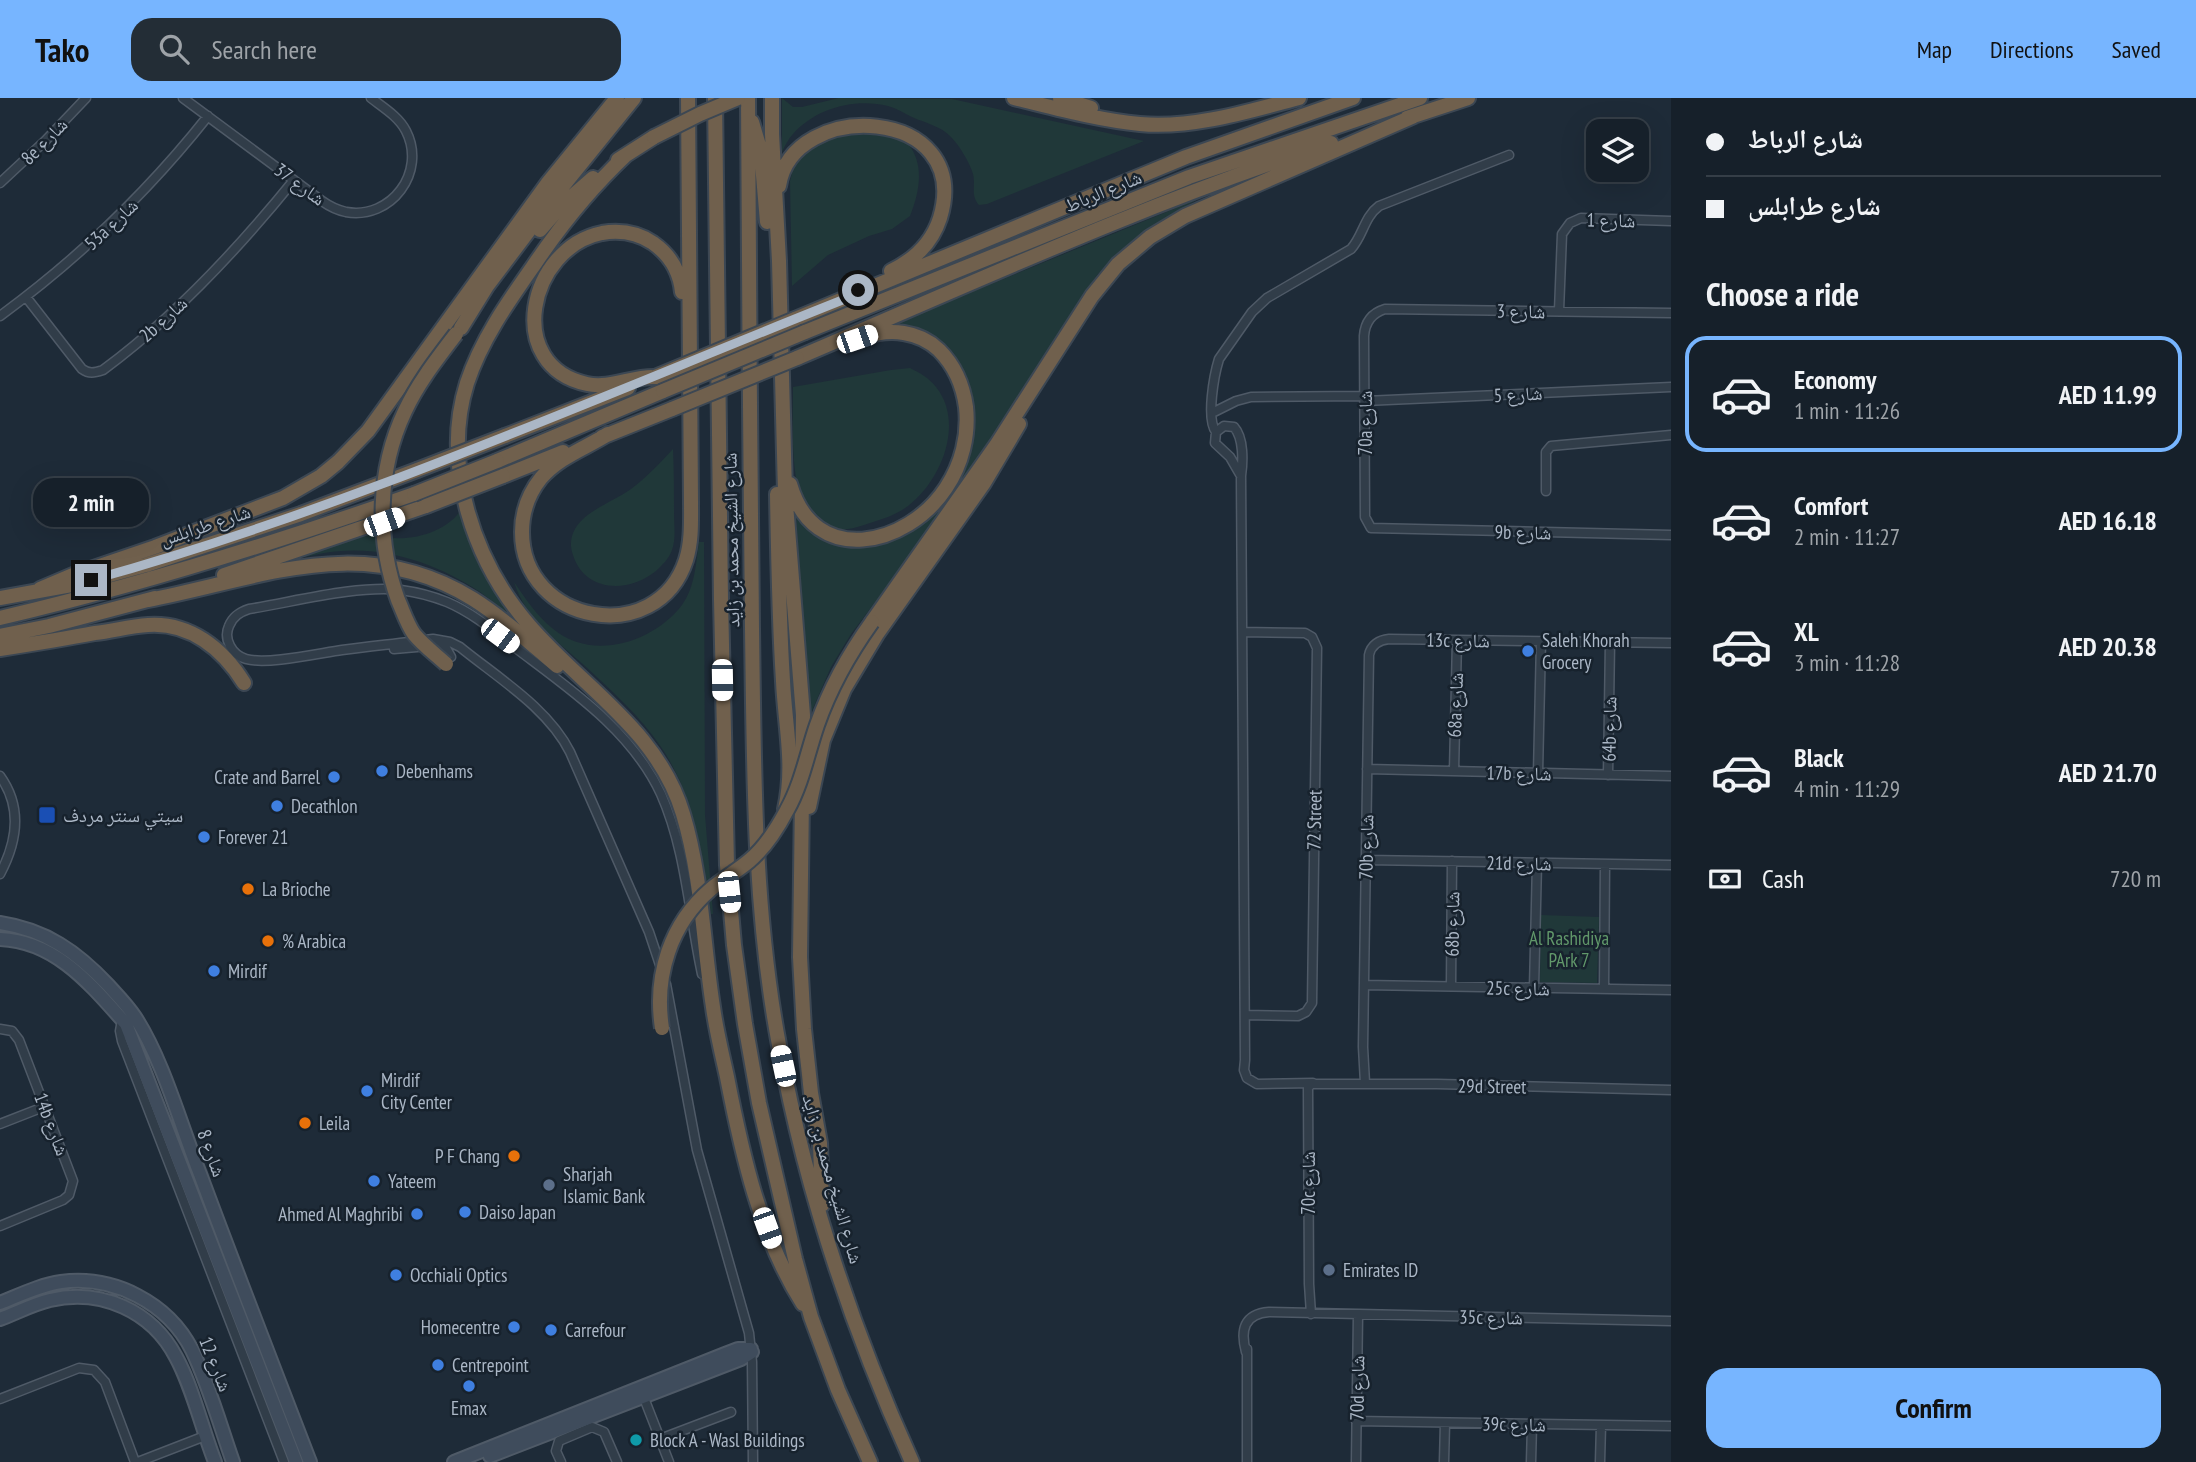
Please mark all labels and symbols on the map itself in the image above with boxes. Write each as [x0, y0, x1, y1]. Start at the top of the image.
street label: 8e شارع [16, 113, 72, 169]
street label: شارع 37 [270, 157, 330, 211]
street label: شارع الرباط [1061, 165, 1145, 217]
street label: 53a شارع [79, 193, 143, 255]
street label: شارع 1 [1586, 208, 1636, 232]
route start [842, 274, 874, 306]
street label: 2b شارع [134, 291, 192, 347]
street label: شارع 3 [1496, 299, 1546, 323]
car [834, 322, 881, 356]
street label: شارع 5 [1493, 381, 1543, 407]
street label: 70a شارع [1353, 391, 1377, 455]
street label: شارع الشيخ محمد بن زايد [717, 452, 746, 628]
callout: 2 min [33, 478, 149, 528]
street label: شارع طرابلس [157, 499, 253, 551]
car [361, 505, 408, 539]
street label: 9b شارع [1494, 520, 1552, 544]
route end [75, 564, 107, 596]
car [477, 615, 524, 657]
street label: 13c شارع [1426, 627, 1490, 653]
place label: Saleh Khorah Grocery [1542, 628, 1630, 674]
marker: Saleh Khorah Grocery [1520, 643, 1536, 659]
car [712, 659, 733, 701]
street label: 68a شارع [1442, 672, 1468, 738]
street label: 64b شارع [1596, 696, 1622, 762]
place label: Debenhams [396, 759, 473, 783]
street label: 17b شارع [1486, 760, 1552, 786]
marker: Debenhams [374, 763, 390, 779]
place label: Crate and Barrel [214, 765, 321, 789]
marker: Crate and Barrel [326, 769, 342, 785]
street label: 72 Street [1301, 789, 1327, 850]
place label: Decathlon [291, 794, 358, 818]
marker: Decathlon [269, 798, 285, 814]
place label: سيتي سنتر مردف [63, 803, 183, 831]
marker: سيتي سنتر مردف [37, 805, 57, 825]
street label: 70b شارع [1353, 814, 1379, 880]
place label: Forever 21 [218, 825, 288, 849]
marker: Forever 21 [196, 829, 212, 845]
street label: 21d شارع [1486, 850, 1552, 876]
car [717, 870, 742, 914]
place label: La Brioche [262, 877, 331, 901]
marker: La Brioche [240, 881, 256, 897]
street label: 68b شارع [1439, 891, 1465, 957]
park label: Al Rashidiya PArk 7 [1529, 926, 1609, 972]
place label: % Arabica [282, 929, 346, 953]
marker: % Arabica [260, 933, 276, 949]
place label: Mirdif [228, 959, 268, 983]
marker: Mirdif [206, 963, 222, 979]
street label: 25c شارع [1486, 975, 1550, 1001]
car [769, 1043, 798, 1089]
place label: Mirdif City Center [381, 1068, 453, 1114]
street label: 29d Street [1457, 1073, 1527, 1099]
marker: Mirdif City Center [359, 1083, 375, 1099]
street label: 14b شارع [29, 1089, 75, 1159]
street label: شارع الشيخ محمد بن زايد [796, 1092, 869, 1267]
place label: Leila [319, 1111, 350, 1135]
marker: Leila [297, 1115, 313, 1131]
street label: شارع 8 [192, 1126, 232, 1180]
place label: P F Chang [435, 1144, 500, 1168]
marker: P F Chang [506, 1148, 522, 1164]
street label: 70c شارع [1296, 1151, 1320, 1215]
place label: Sharjah Islamic Bank [563, 1162, 646, 1208]
place label: Yateem [388, 1169, 436, 1193]
marker: Yateem [366, 1173, 382, 1189]
marker: Sharjah Islamic Bank [541, 1177, 557, 1193]
place label: Daiso Japan [479, 1200, 556, 1224]
place label: Ahmed Al Maghribi [278, 1202, 403, 1226]
marker: Daiso Japan [457, 1204, 473, 1220]
car [750, 1205, 785, 1251]
marker: Ahmed Al Maghribi [409, 1206, 425, 1222]
place label: Emirates ID [1343, 1258, 1418, 1282]
marker: Emirates ID [1321, 1262, 1337, 1278]
place label: Occhiali Optics [410, 1263, 508, 1287]
marker: Occhiali Optics [388, 1267, 404, 1283]
street label: 35c شارع [1459, 1304, 1523, 1330]
place label: Homecentre [421, 1315, 500, 1339]
place label: Carrefour [565, 1318, 626, 1342]
marker: Homecentre [506, 1319, 522, 1335]
marker: Carrefour [543, 1322, 559, 1338]
street label: شارع 12 [194, 1333, 238, 1395]
place label: Centrepoint [452, 1353, 530, 1377]
street label: 70d شارع [1344, 1355, 1370, 1421]
marker: Centrepoint [430, 1357, 446, 1373]
marker: Emax [461, 1378, 477, 1394]
place label: Emax [451, 1396, 487, 1420]
street label: 39c شارع [1482, 1411, 1546, 1437]
place label: Block A - Wasl Buildings [650, 1428, 805, 1452]
marker: Block A - Wasl Buildings [628, 1432, 644, 1448]

